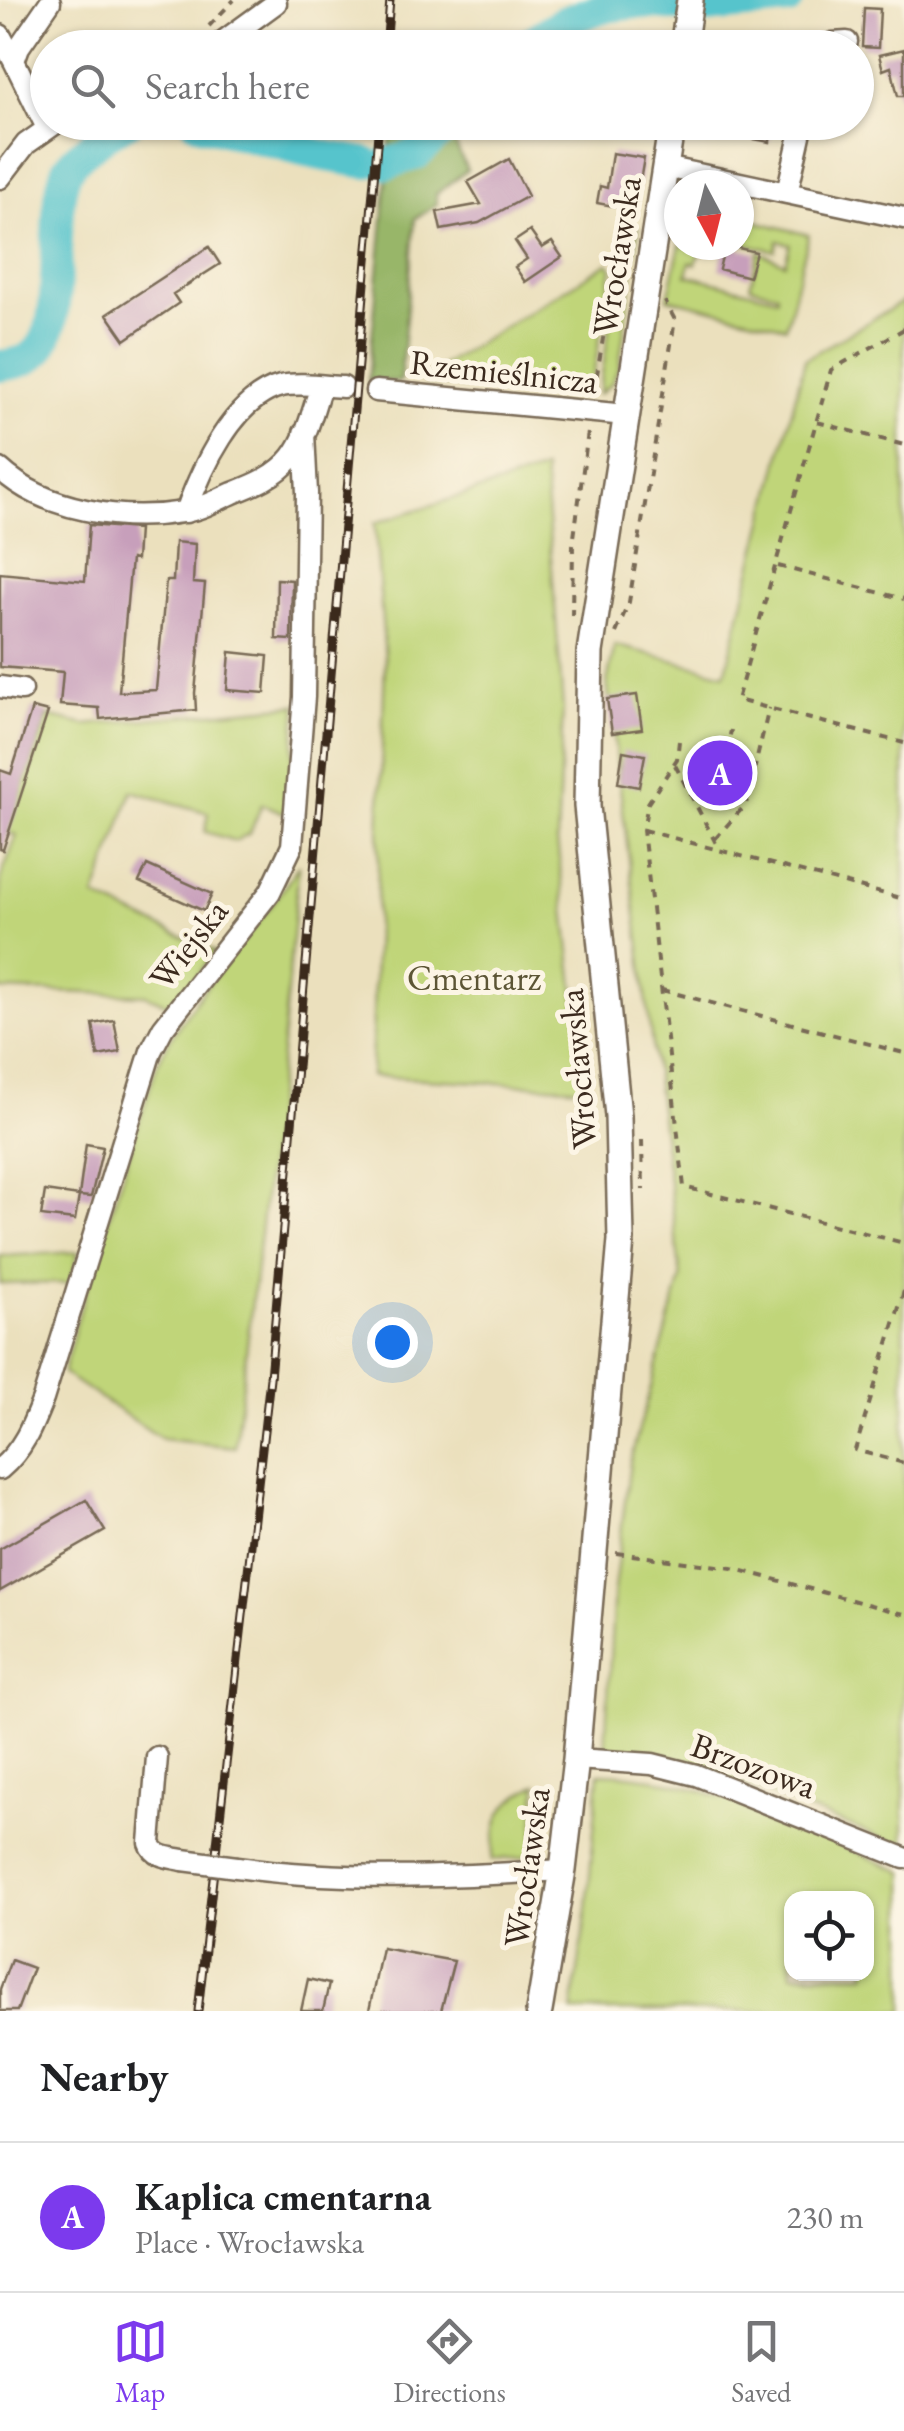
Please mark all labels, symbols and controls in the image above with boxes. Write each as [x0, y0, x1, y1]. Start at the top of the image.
search box [30, 30, 874, 140]
icon: search [65, 58, 120, 113]
text: Search here [145, 61, 310, 110]
north arrow [664, 170, 754, 260]
street label: Wrocławska [581, 173, 651, 339]
street label: Rzemieślnicza [408, 339, 600, 403]
pin: A [688, 736, 752, 810]
street label: Wiejska [139, 889, 238, 999]
park label: Cmentarz [407, 955, 542, 1000]
street label: Wrocławska [548, 987, 606, 1151]
your location [367, 1317, 418, 1368]
street label: Brzozowa [685, 1722, 823, 1808]
street label: Wrocławska [493, 1784, 559, 1950]
map controls [784, 1891, 874, 1981]
button: locate [784, 1891, 874, 1981]
text: Nearby [40, 2049, 169, 2104]
text: Kaplica cmentarna [135, 2172, 431, 2221]
text: A [61, 2196, 84, 2238]
text: 230 m [787, 2196, 864, 2238]
text: Place · Wrocławska [135, 2221, 364, 2263]
tab: Map [113, 2314, 168, 2410]
tab: Directions [393, 2314, 506, 2410]
tab: Saved [731, 2314, 791, 2410]

